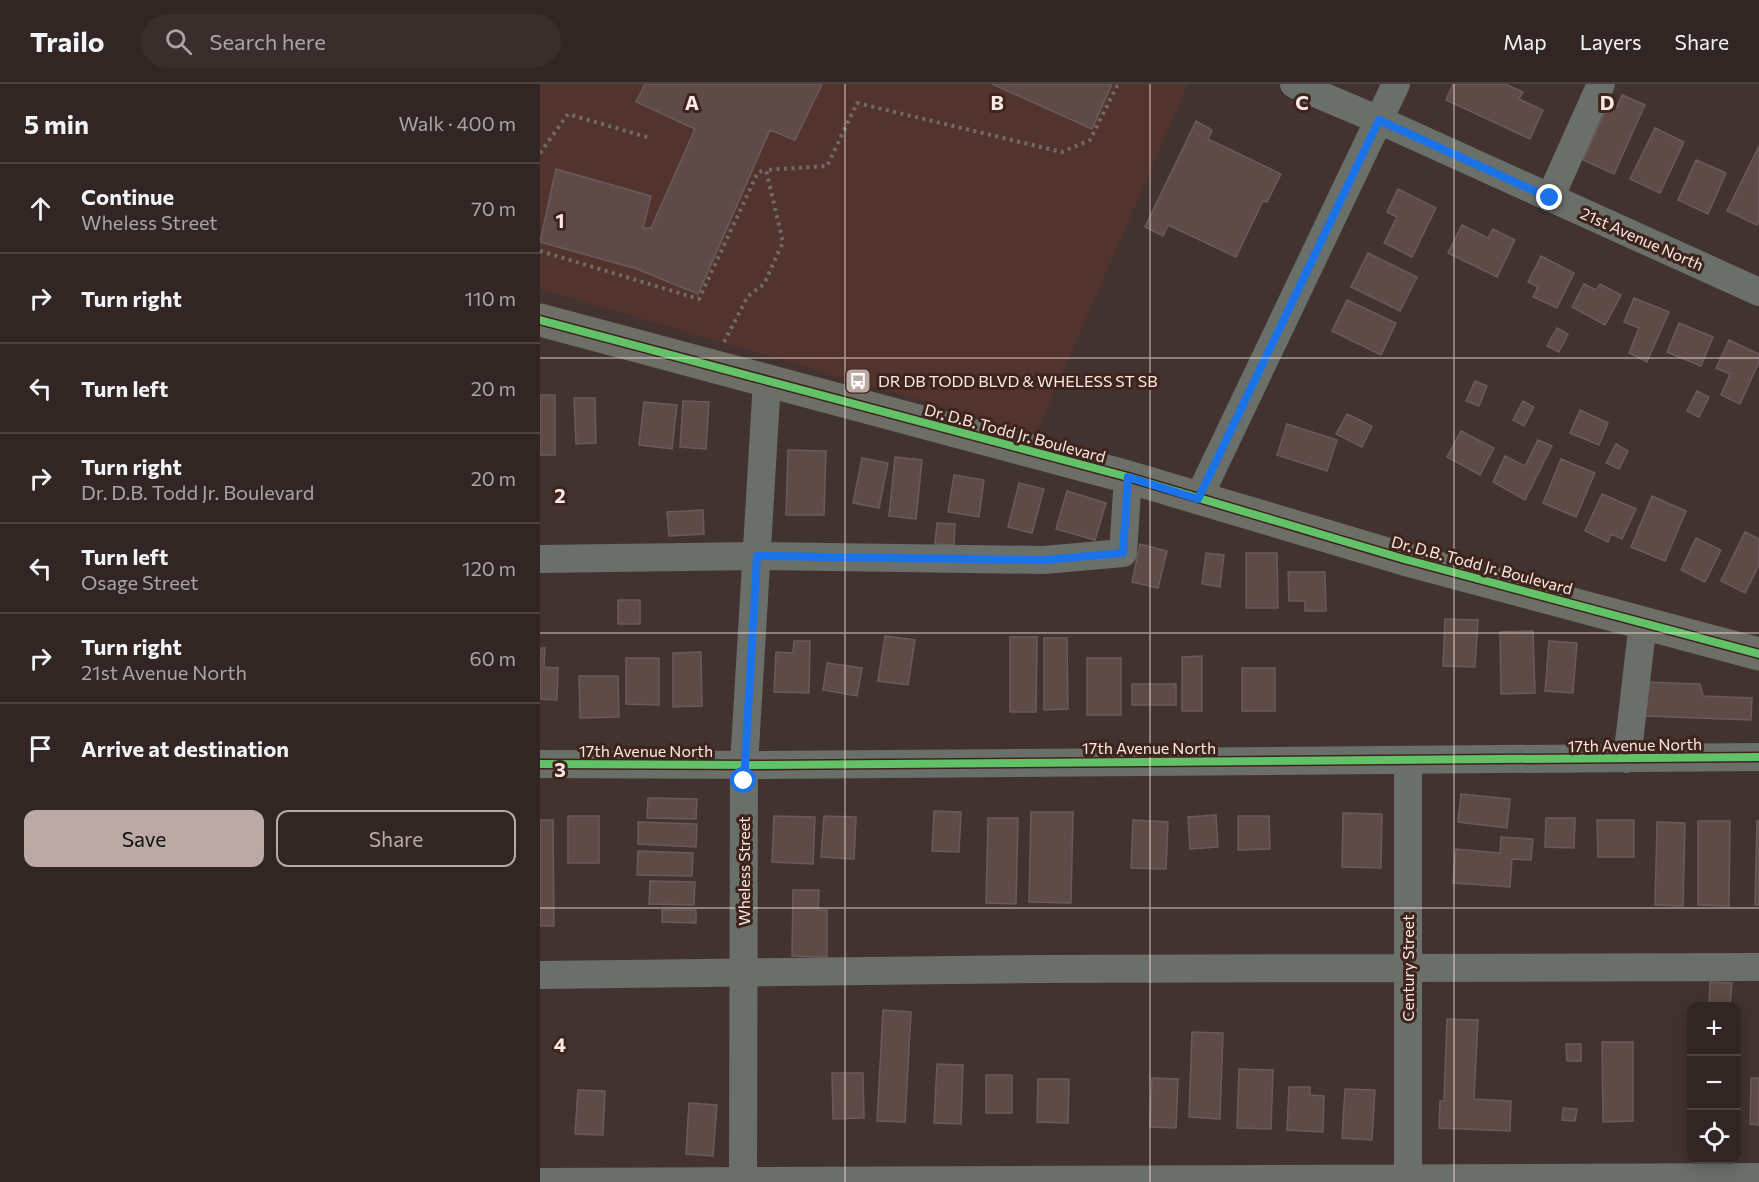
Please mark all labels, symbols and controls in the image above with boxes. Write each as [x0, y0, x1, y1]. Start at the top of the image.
search box [141, 14, 561, 68]
text: Trailo [30, 24, 105, 58]
icon: search [162, 25, 195, 58]
text: Search here [210, 28, 326, 55]
text: Map [1503, 29, 1547, 54]
text: Layers [1580, 29, 1642, 54]
text: Share [1675, 29, 1729, 54]
text: A [685, 90, 699, 114]
text: B [990, 90, 1004, 114]
text: C [1295, 90, 1309, 114]
text: D [1600, 90, 1614, 114]
text: 5 min [24, 108, 89, 139]
text: Walk · 400 m [399, 111, 516, 135]
text: Continue [81, 183, 174, 210]
route end [1536, 184, 1562, 210]
icon: ahead [24, 192, 57, 225]
text: 70 m [471, 196, 516, 220]
street label: 21st Avenue North [1578, 203, 1707, 274]
text: 1 [555, 208, 565, 232]
text: Wheless Street [81, 210, 218, 234]
icon: right [24, 282, 57, 315]
text: Turn right [81, 285, 182, 312]
text: 110 m [465, 286, 516, 310]
bus stop icon: DR DB TODD BLVD & WHELESS ST SB [843, 366, 873, 396]
place label: DR DB TODD BLVD & WHELESS ST SB [878, 371, 1158, 390]
icon: left [24, 372, 57, 405]
text: Turn left [81, 375, 168, 402]
text: 20 m [471, 376, 516, 400]
street label: Dr. D.B. Todd Jr. Boulevard [923, 399, 1108, 466]
text: Turn right [81, 453, 182, 480]
icon: right [24, 462, 57, 495]
text: 20 m [471, 466, 516, 490]
text: Dr. D.B. Todd Jr. Boulevard [81, 480, 314, 504]
text: 2 [554, 483, 566, 507]
street label: Dr. D.B. Todd Jr. Boulevard [1390, 531, 1575, 598]
text: Turn left [81, 543, 168, 570]
icon: left [24, 552, 57, 585]
text: 120 m [462, 556, 516, 580]
text: Osage Street [81, 570, 198, 594]
text: Turn right [81, 633, 182, 660]
icon: right [24, 642, 57, 675]
text: 60 m [470, 646, 516, 670]
text: 21st Avenue North [81, 660, 247, 684]
icon: arrive [24, 732, 57, 765]
street label: 17th Avenue North [1568, 734, 1702, 755]
text: Arrive at destination [81, 735, 289, 762]
street label: 17th Avenue North [1082, 738, 1216, 757]
street label: 17th Avenue North [579, 741, 713, 760]
text: 3 [554, 757, 566, 781]
route start [730, 767, 756, 793]
button: Save [24, 810, 264, 867]
button: Share [276, 810, 516, 867]
street label: Wheless Street [734, 816, 753, 926]
street label: Century Street [1398, 914, 1417, 1022]
map controls [1687, 1002, 1741, 1164]
button: + [1687, 1002, 1741, 1056]
text: 4 [554, 1032, 566, 1056]
button: − [1687, 1056, 1741, 1110]
button: locate [1687, 1110, 1741, 1164]

